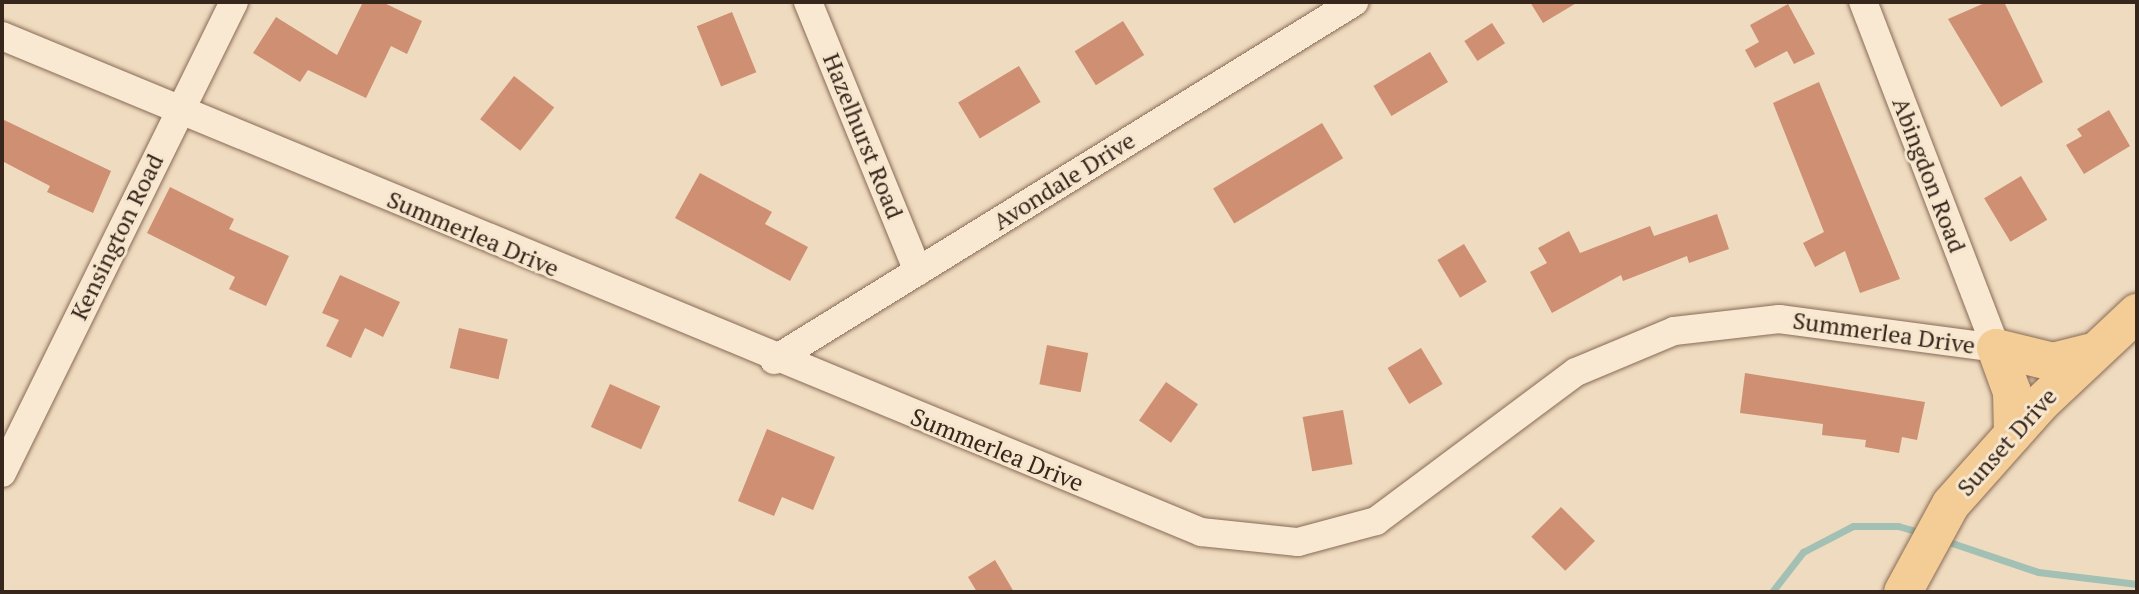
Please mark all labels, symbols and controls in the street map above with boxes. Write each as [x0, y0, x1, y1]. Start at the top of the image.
street label: Hazelhurst Road [817, 49, 909, 223]
street label: Abingdon Road [1886, 93, 1972, 257]
street label: Avondale Drive [988, 126, 1140, 236]
street label: Kensington Road [64, 149, 170, 325]
street label: Summerlea Drive [383, 185, 563, 283]
street label: Summerlea Drive [1791, 306, 1977, 360]
street label: Sunset Drive [1951, 382, 2063, 502]
street label: Summerlea Drive [906, 402, 1088, 498]

